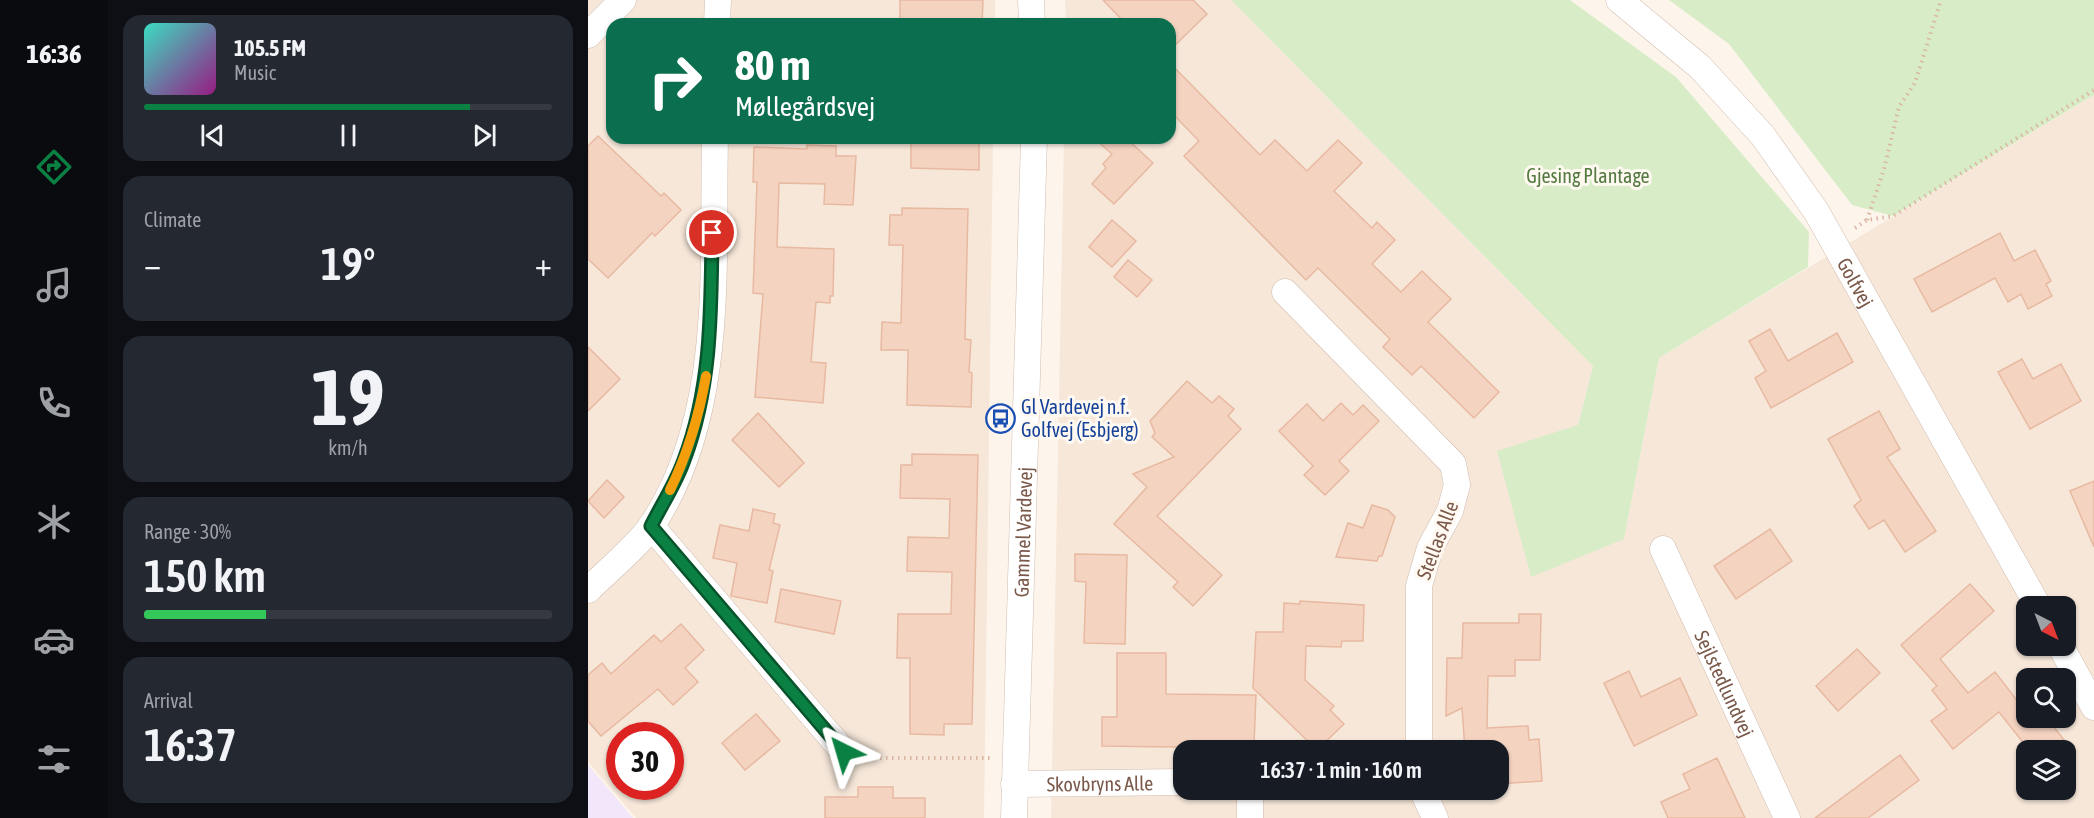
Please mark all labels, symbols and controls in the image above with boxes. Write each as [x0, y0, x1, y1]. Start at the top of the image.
text: 105.5 FM [234, 35, 306, 61]
text: 16:36 [26, 38, 82, 69]
text: 80 m [735, 41, 810, 89]
icon: right [636, 42, 714, 120]
text: Music [234, 61, 276, 84]
text: Møllegårdsvej [735, 91, 875, 122]
icon: previous [196, 119, 229, 152]
icon: pause [332, 119, 365, 152]
icon: next [468, 119, 501, 152]
icon: directions [33, 146, 75, 188]
park label: Gjesing Plantage [1526, 164, 1650, 187]
pin [686, 207, 737, 258]
text: Climate [144, 208, 201, 231]
icon: arrive [695, 216, 728, 249]
text: 19° [321, 238, 375, 290]
text: − [144, 245, 161, 283]
text: + [535, 245, 552, 283]
street label: Golfvej [1833, 254, 1879, 311]
icon: music [33, 264, 75, 306]
text: 19 [311, 352, 385, 442]
icon: phone [33, 382, 75, 424]
place label: Gl Vardevej n.f. Golfvej (Esbjerg) [1021, 395, 1139, 441]
bus stop icon: Gl Vardevej n.f. Golfvej (Esbjerg) [984, 402, 1016, 434]
text: km/h [328, 436, 368, 459]
street label: Gammel Vardevej [1009, 467, 1036, 598]
street label: Stellas Alle [1412, 498, 1462, 582]
icon: climate [33, 501, 75, 543]
text: Range · 30% [144, 520, 231, 543]
text: 150 km [144, 550, 266, 602]
north arrow [2016, 596, 2076, 656]
map controls [2016, 596, 2076, 800]
icon: car [33, 619, 75, 661]
street label: Sejlstedlundvej [1691, 627, 1759, 740]
button: search [2016, 668, 2076, 728]
text: Arrival [144, 689, 193, 712]
text: 16:37 [144, 719, 237, 771]
position arrow [812, 720, 876, 784]
speed limit sign: 30 [606, 722, 684, 800]
icon: filters [33, 738, 75, 780]
button: layers [2016, 740, 2076, 800]
text: 16:37 · 1 min · 160 m [1260, 757, 1422, 783]
street label: Skovbryns Alle [1046, 771, 1154, 795]

